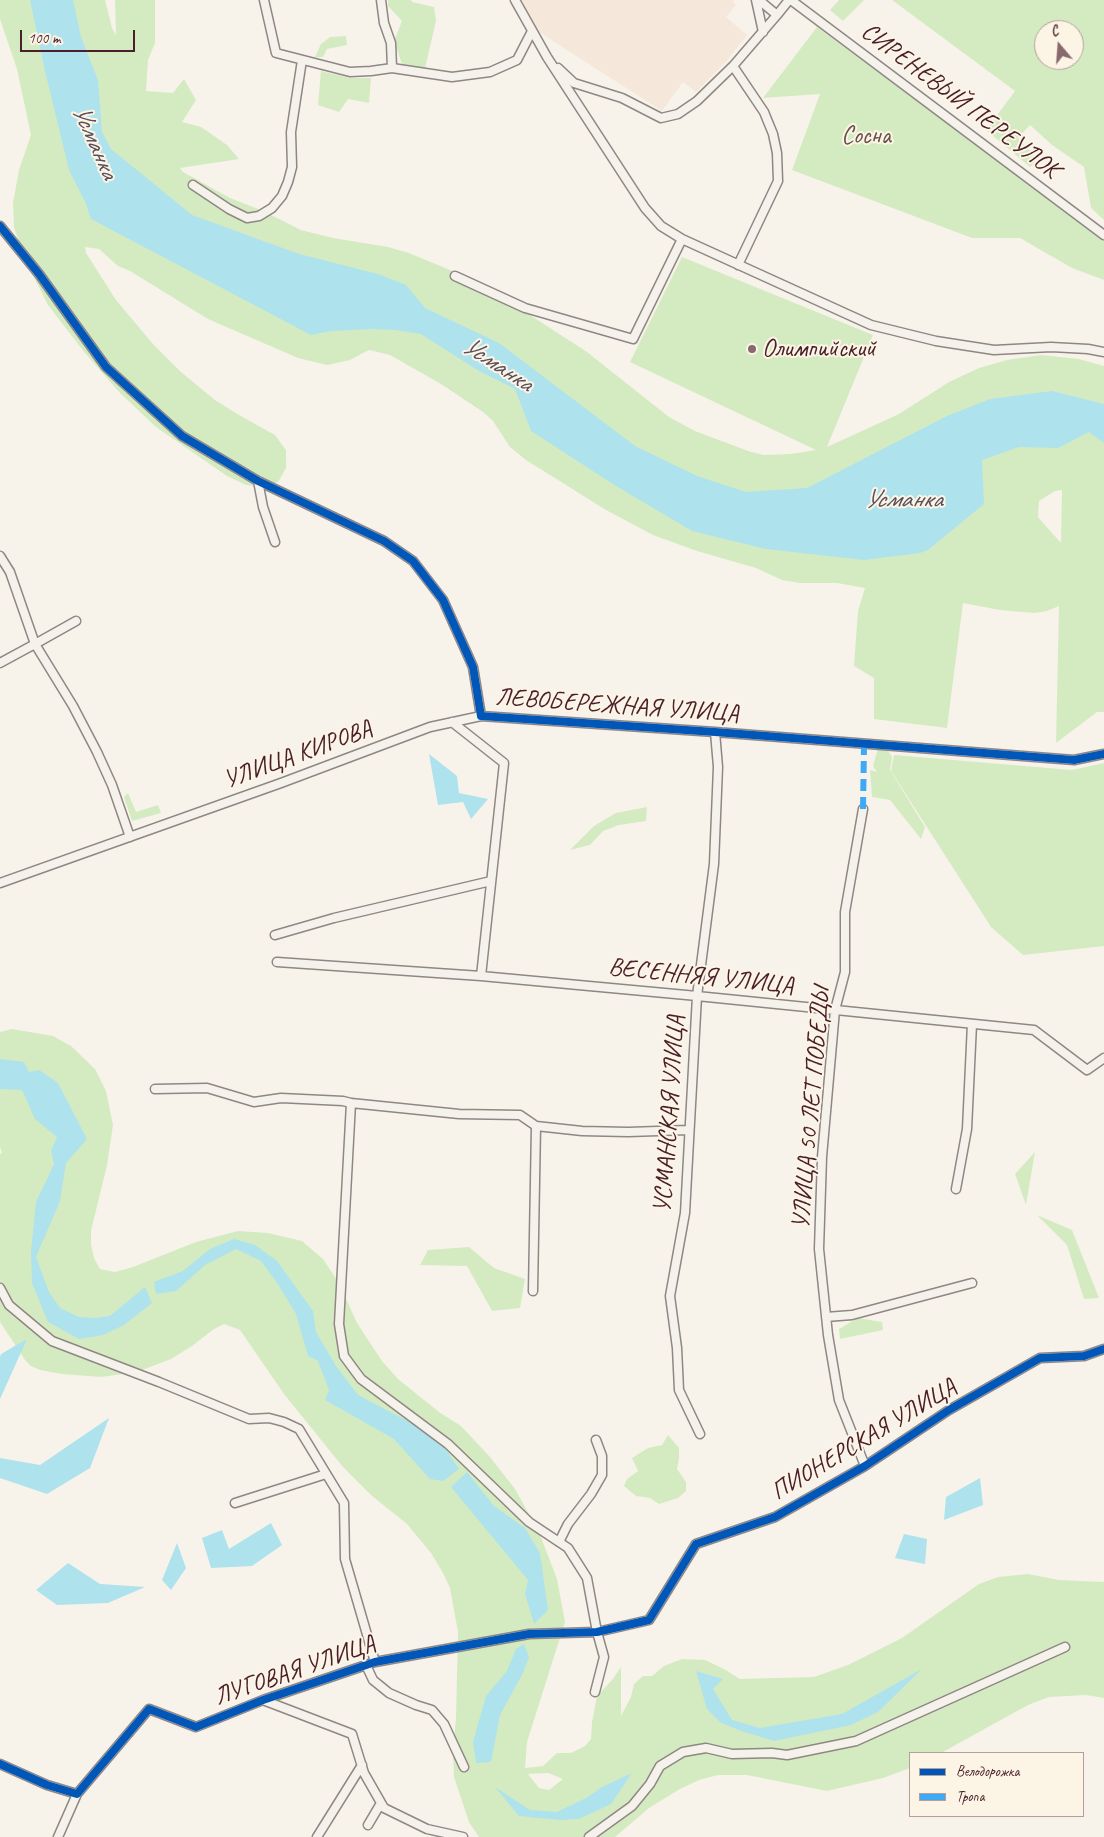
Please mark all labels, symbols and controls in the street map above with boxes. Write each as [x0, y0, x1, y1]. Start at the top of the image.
street label: СИРЕНЕВЫЙ ПЕРЕУЛОК [855, 17, 1065, 185]
scale bar [22, 20, 138, 52]
north arrow [1034, 20, 1084, 70]
text: 100 m [28, 29, 60, 48]
water label: Усманка [64, 100, 124, 184]
park label: Сосна [841, 121, 891, 151]
water label: Усманка [456, 331, 538, 399]
place label: Олимпийский [762, 334, 876, 364]
marker: Олимпийский [746, 343, 758, 355]
water label: Усманка [864, 484, 942, 516]
street label: ЛЕВОБЕРЕЖНАЯ УЛИЦА [494, 683, 740, 729]
street label: УЛИЦА КИРОВА [220, 714, 376, 796]
street label: ВЕСЕННЯЯ УЛИЦА [607, 952, 795, 1002]
street label: УЛИЦА 50 ЛЕТ ПОБЕДЫ [786, 986, 838, 1230]
street label: УСМАНСКАЯ УЛИЦА [648, 1014, 692, 1214]
street label: ПИОНЕРСКАЯ УЛИЦА [766, 1373, 962, 1507]
street label: ЛУГОВАЯ УЛИЦА [211, 1629, 379, 1713]
legend [909, 1752, 1084, 1817]
text: Велодорожка [956, 1762, 1019, 1781]
text: Тропа [956, 1787, 984, 1806]

